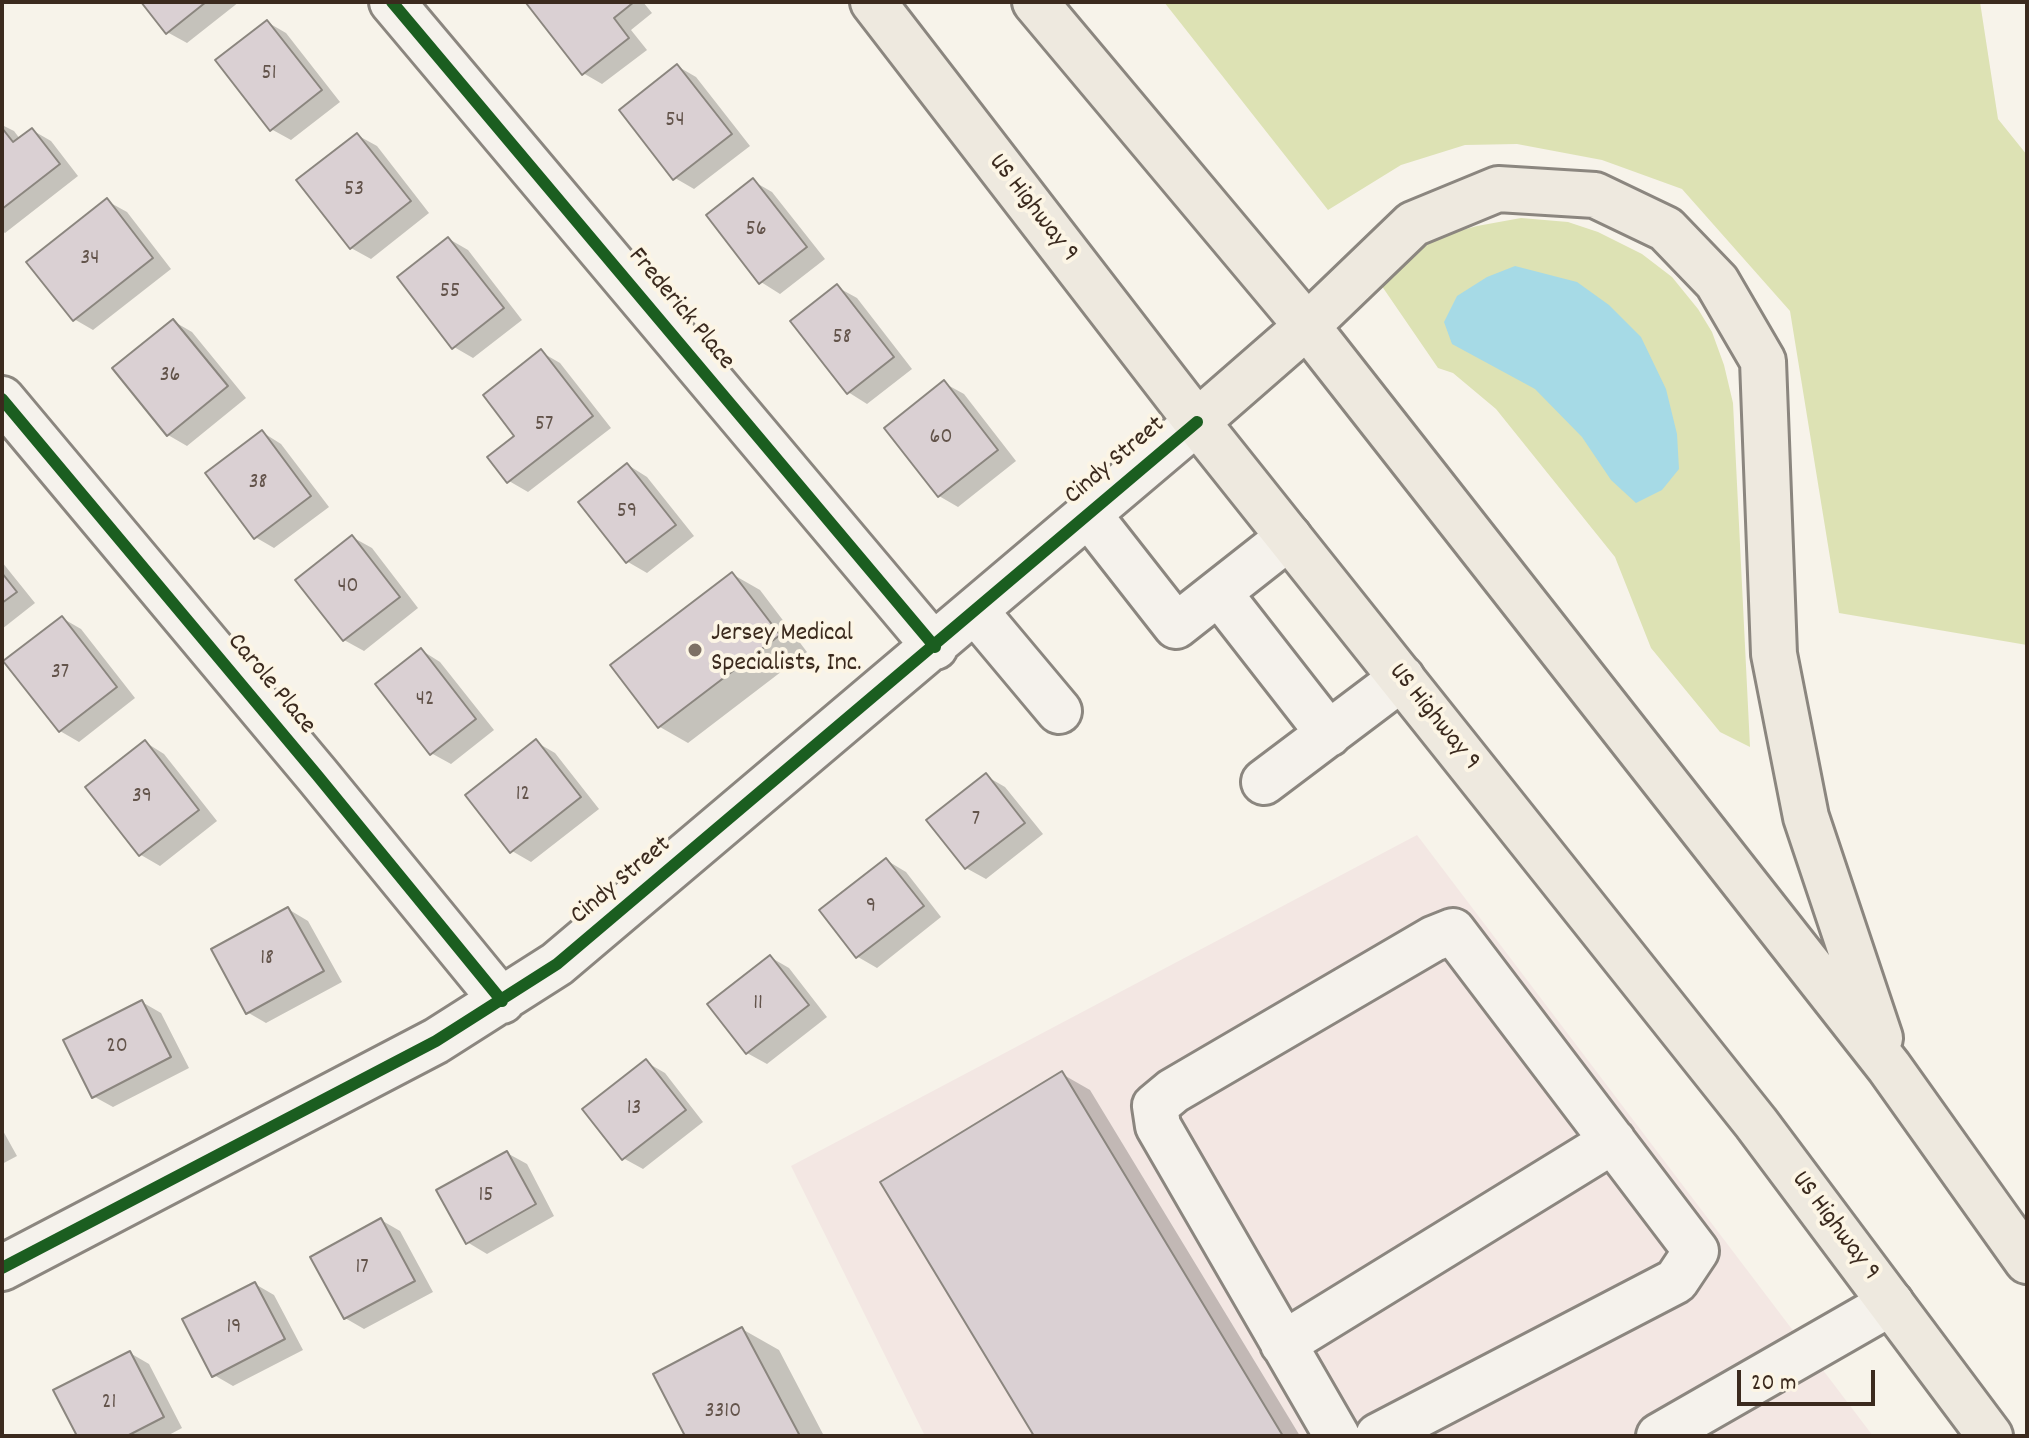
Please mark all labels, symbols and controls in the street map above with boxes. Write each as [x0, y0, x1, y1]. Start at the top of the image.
house number: 51 [261, 62, 277, 88]
house number: 54 [665, 109, 685, 135]
street label: US Highway 9 [980, 149, 1084, 269]
house number: 53 [344, 178, 364, 204]
house number: 56 [746, 218, 766, 244]
street label: Frederick Place [620, 243, 740, 377]
house number: 34 [81, 247, 99, 273]
house number: 55 [440, 280, 460, 306]
house number: 58 [832, 326, 852, 352]
house number: 36 [160, 364, 180, 390]
street label: Cindy Street [1059, 411, 1173, 513]
house number: 57 [535, 413, 553, 439]
house number: 60 [930, 426, 952, 452]
house number: 38 [249, 471, 267, 497]
house number: 59 [617, 500, 637, 526]
house number: 40 [337, 575, 359, 601]
place label: Jersey Medical Specialists, Inc. [711, 619, 861, 680]
street label: Carole Place [219, 628, 321, 742]
marker: Jersey Medical Specialists, Inc. [686, 641, 704, 659]
street label: US Highway 9 [1380, 658, 1486, 778]
house number: 37 [51, 661, 69, 687]
house number: 42 [416, 688, 434, 714]
house number: 12 [516, 783, 530, 809]
house number: 39 [132, 785, 152, 811]
house number: 7 [972, 808, 980, 834]
street label: Cindy Street [565, 831, 679, 933]
house number: 9 [866, 895, 876, 921]
house number: 18 [260, 947, 274, 973]
house number: 11 [753, 992, 763, 1018]
house number: 20 [106, 1035, 128, 1061]
house number: 13 [627, 1097, 641, 1123]
street label: US Highway 9 [1783, 1166, 1885, 1288]
house number: 15 [478, 1184, 494, 1210]
house number: 17 [355, 1256, 369, 1282]
house number: 19 [227, 1316, 241, 1342]
scale bar [1741, 1354, 1879, 1404]
text: 20 m [1751, 1367, 1797, 1401]
house number: 21 [102, 1391, 116, 1417]
house number: 3310 [705, 1400, 741, 1426]

